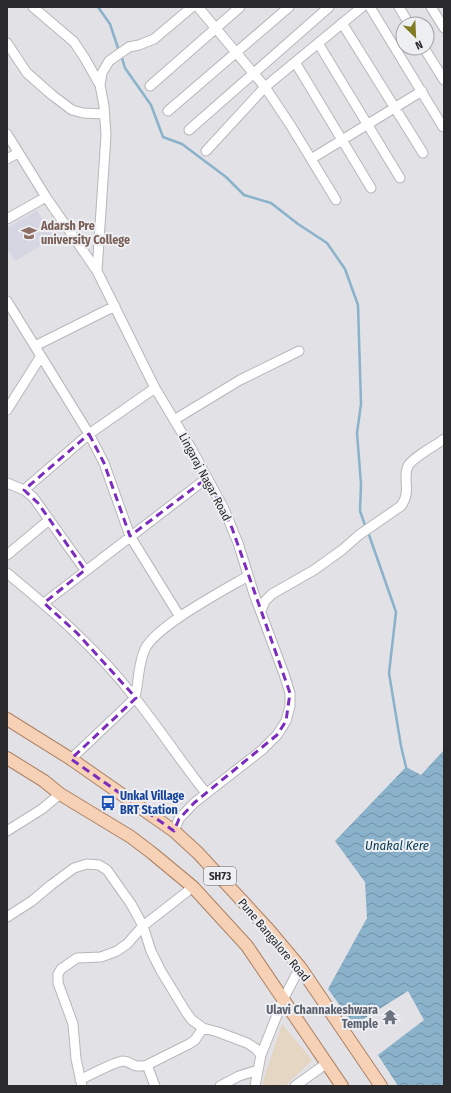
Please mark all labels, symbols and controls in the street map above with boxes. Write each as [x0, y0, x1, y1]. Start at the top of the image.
north arrow [395, 16, 435, 56]
text: N [413, 37, 425, 52]
place label: Adarsh Pre university College [40, 219, 130, 247]
school or university icon: Adarsh Pre university College [20, 224, 38, 242]
street label: Lingaraj Nagar Road [176, 431, 234, 523]
place label: Unkal Village BRT Station [120, 789, 184, 817]
bus stop icon: Unkal Village BRT Station [99, 794, 117, 812]
water label: Unakal Kere [365, 838, 429, 853]
road number: SH73 [204, 867, 236, 885]
street label: Pune Bangalore Road [235, 896, 313, 984]
place label: Ulavi Channakeshwara Temple [266, 1003, 378, 1031]
temple icon: Ulavi Channakeshwara Temple [381, 1008, 399, 1026]

